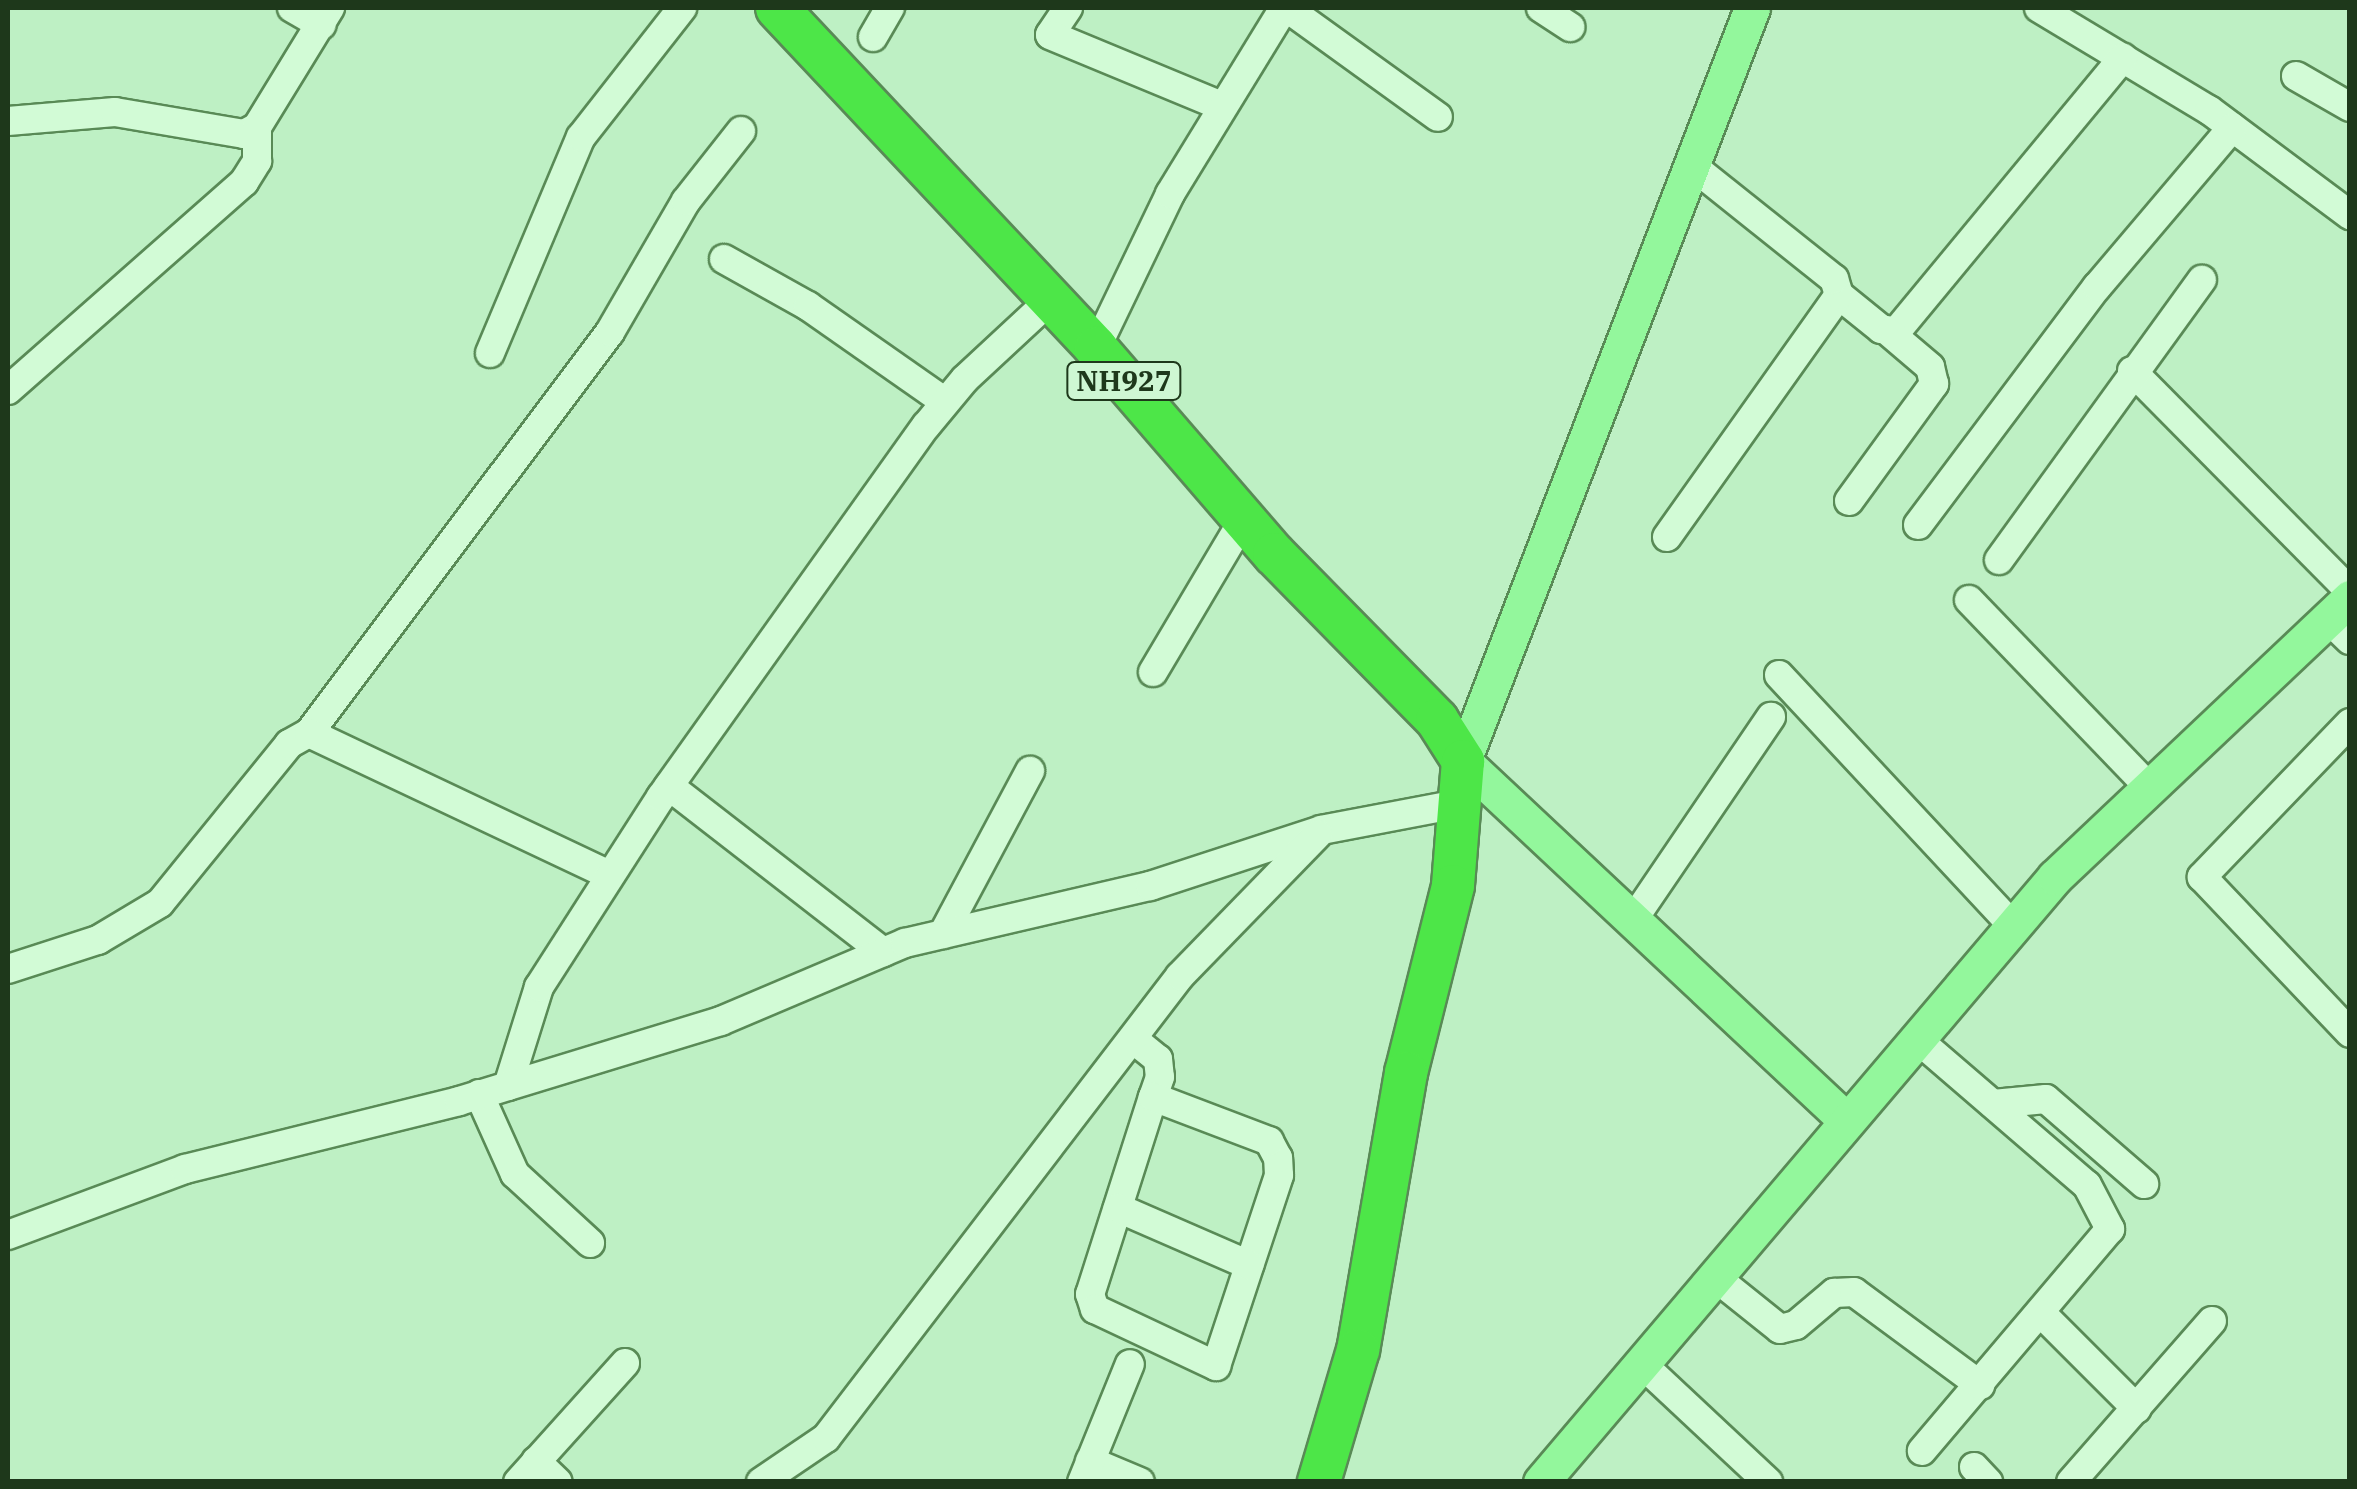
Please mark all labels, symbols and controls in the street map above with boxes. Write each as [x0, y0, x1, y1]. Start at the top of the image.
road number: NH927 [1064, 358, 1184, 404]

